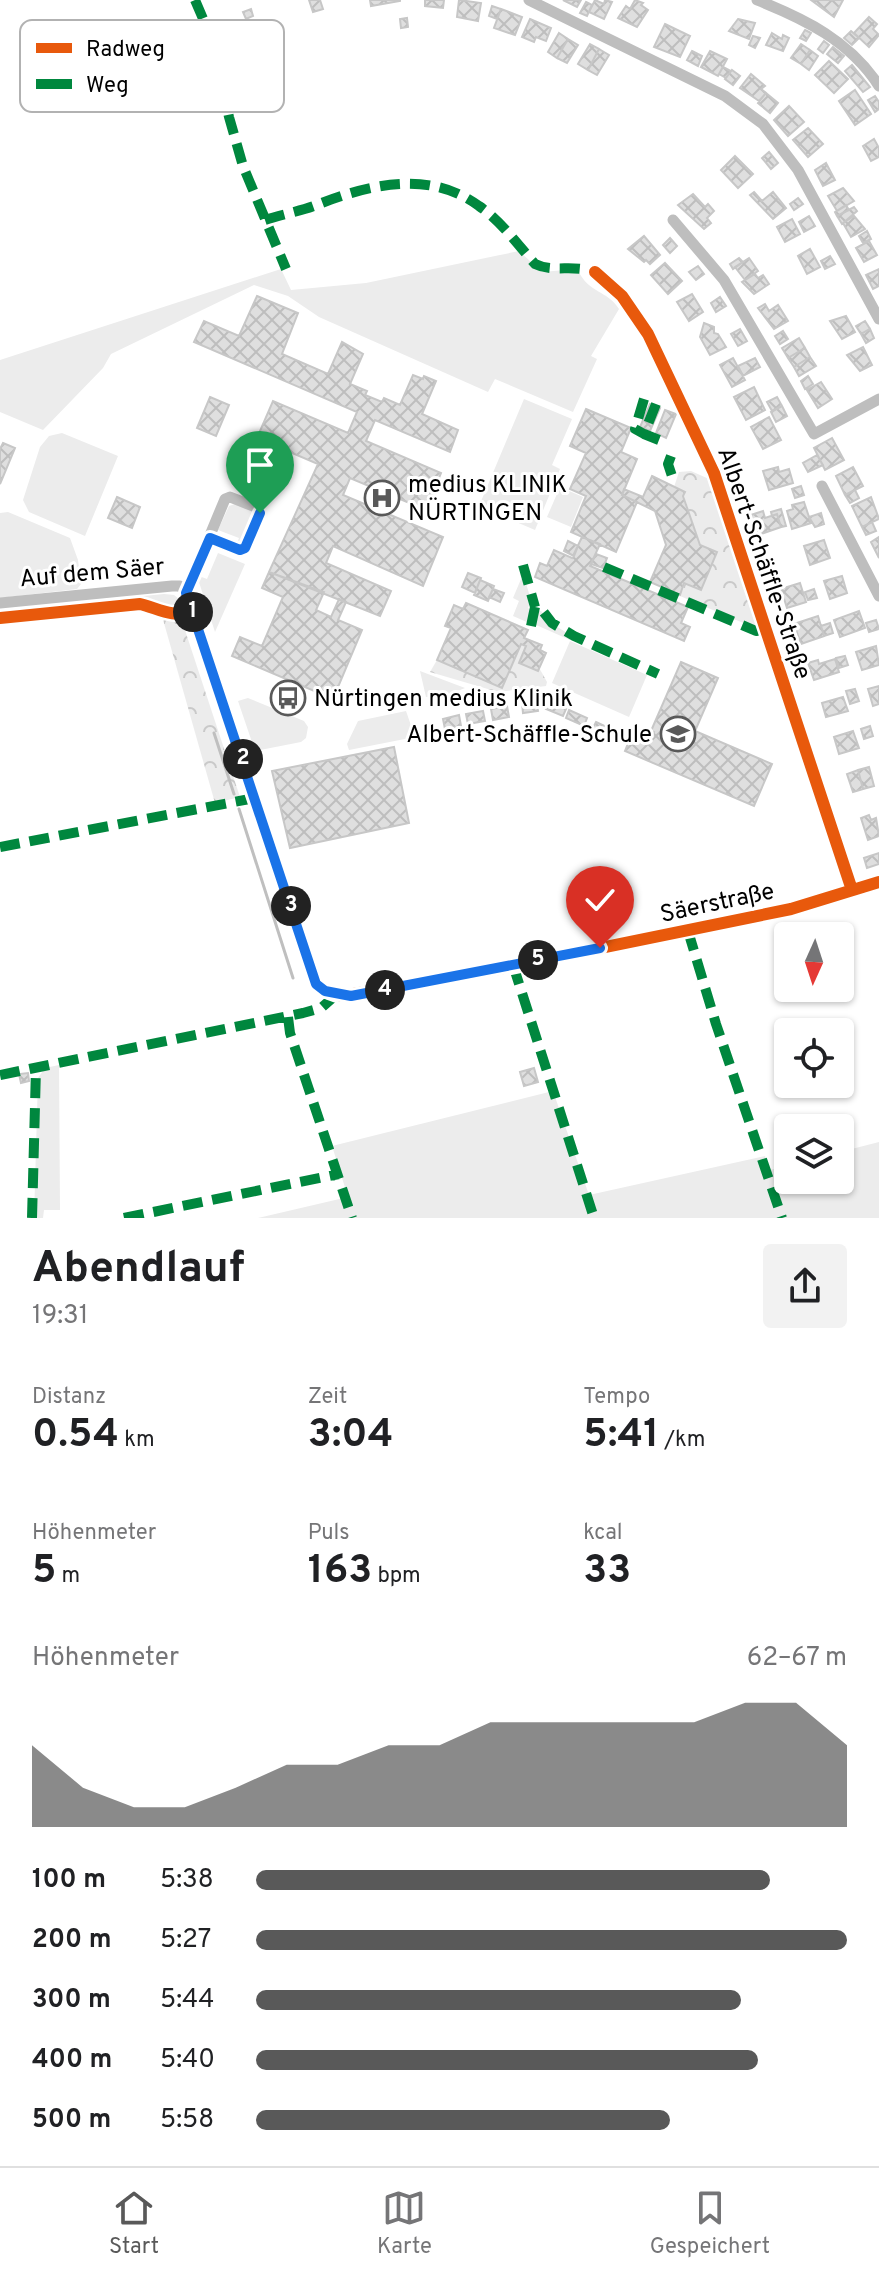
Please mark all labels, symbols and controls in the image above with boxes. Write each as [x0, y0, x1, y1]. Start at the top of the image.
legend [20, 20, 284, 112]
text: Radweg [86, 37, 165, 64]
text: Weg [86, 73, 129, 100]
pin [226, 431, 294, 513]
icon: arrive [238, 443, 282, 487]
street label: Albert-Schäffle-Straße [709, 444, 817, 684]
place label: medius KLINIK NÜRTINGEN [408, 471, 567, 529]
hospital icon: medius KLINIK NÜRTINGEN [363, 479, 401, 517]
street label: Auf dem Säer [18, 553, 166, 595]
pin: 1 [173, 592, 213, 632]
text: 1 [189, 598, 197, 625]
bus stop icon: Nürtingen medius Klinik [269, 679, 307, 717]
place label: Nürtingen medius Klinik [314, 685, 573, 715]
school or university icon: Albert-Schäffle-Schule [659, 715, 697, 753]
place label: Albert-Schäffle-Schule [406, 721, 652, 751]
pin: 2 [223, 739, 263, 779]
text: 2 [236, 745, 250, 772]
pin [566, 866, 634, 948]
street label: Säerstraße [658, 877, 777, 931]
icon: check [578, 878, 622, 922]
pin: 3 [271, 886, 311, 926]
text: 3 [284, 892, 298, 919]
north arrow [774, 922, 854, 1002]
map controls [774, 922, 854, 1194]
pin: 5 [518, 940, 558, 980]
text: 5 [531, 946, 545, 973]
pin: 4 [365, 970, 405, 1010]
text: 4 [378, 976, 392, 1003]
button: locate [774, 1018, 854, 1098]
button: layers [774, 1114, 854, 1194]
text: Abendlauf [32, 1242, 245, 1298]
button: share [763, 1244, 847, 1328]
text: 19:31 [32, 1300, 88, 1333]
text: Distanz [32, 1384, 106, 1411]
text: Zeit [308, 1384, 347, 1411]
text: Tempo [583, 1384, 650, 1411]
text: 0.54 [32, 1411, 119, 1461]
text: 3:04 [308, 1411, 393, 1461]
text: 5:41 [583, 1411, 659, 1461]
text: km [119, 1427, 155, 1454]
text: /km [659, 1427, 705, 1454]
text: Höhenmeter [32, 1520, 156, 1547]
text: Puls [308, 1520, 350, 1547]
text: kcal [583, 1520, 622, 1547]
text: 5 [32, 1547, 56, 1597]
text: 163 [308, 1547, 372, 1597]
text: 33 [583, 1547, 631, 1597]
text: m [56, 1563, 80, 1590]
text: bpm [372, 1563, 421, 1590]
text: Höhenmeter [32, 1642, 179, 1675]
text: 62–67 m [747, 1642, 847, 1675]
text: 100 m [32, 1864, 106, 1897]
text: 5:38 [160, 1864, 214, 1897]
text: 200 m [32, 1924, 111, 1957]
text: 5:27 [160, 1924, 211, 1957]
text: 300 m [32, 1984, 111, 2017]
text: 5:44 [160, 1984, 214, 2017]
text: 400 m [32, 2044, 112, 2077]
text: 5:40 [160, 2044, 215, 2077]
text: 500 m [32, 2104, 111, 2137]
text: 5:58 [160, 2104, 214, 2137]
tab: Start [109, 2186, 159, 2261]
tab: Karte [377, 2186, 432, 2261]
tab: Gespeichert [650, 2186, 770, 2261]

